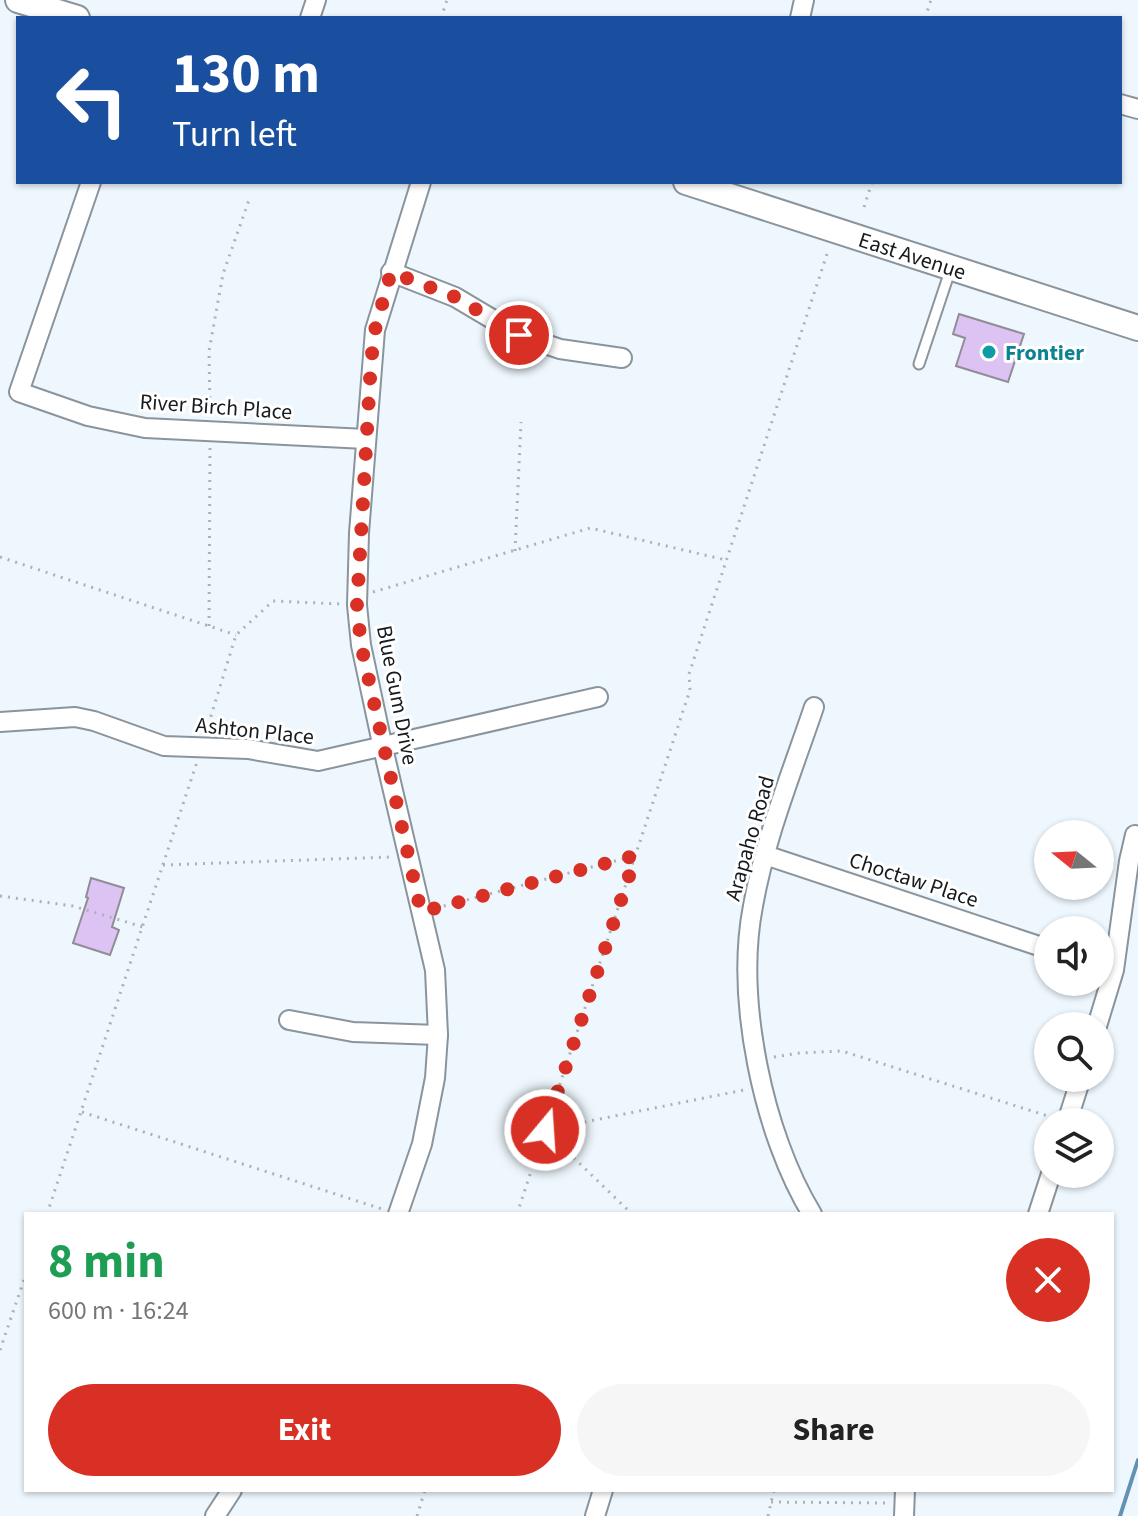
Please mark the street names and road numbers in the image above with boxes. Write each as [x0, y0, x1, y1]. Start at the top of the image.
street label: East Avenue [854, 224, 970, 288]
street label: River Birch Place [139, 386, 293, 428]
street label: Blue Gum Drive [368, 623, 426, 768]
street label: Ashton Place [194, 709, 316, 753]
street label: Arapaho Road [717, 772, 783, 905]
street label: Choctaw Place [845, 844, 983, 916]

